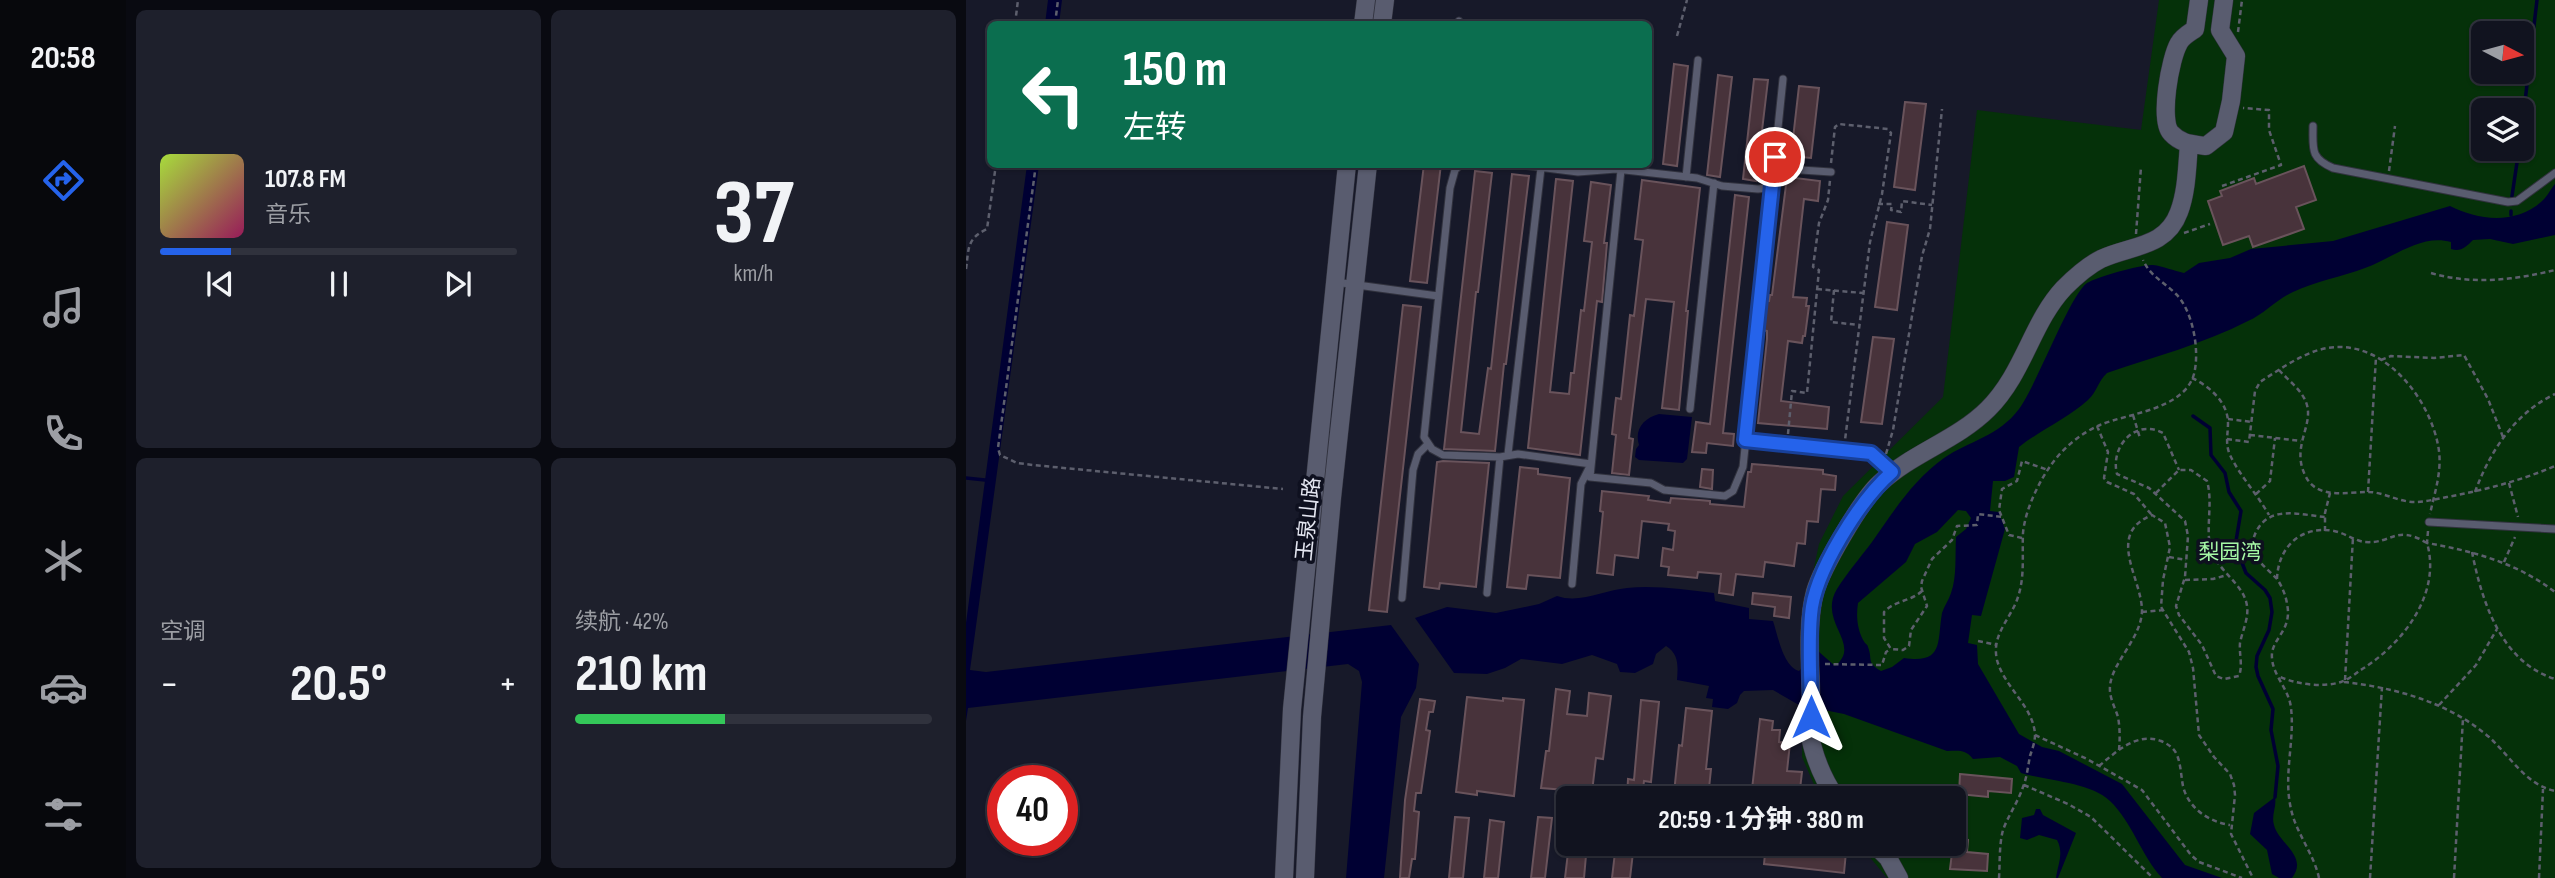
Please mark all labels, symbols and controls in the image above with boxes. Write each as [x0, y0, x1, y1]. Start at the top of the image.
north arrow [2471, 21, 2534, 84]
map controls [2471, 21, 2534, 161]
text: 20:58 [30, 39, 96, 78]
text: 150 m [1123, 41, 1227, 100]
icon: left [1008, 49, 1099, 140]
button: layers [2471, 98, 2534, 161]
text: 左转 [1123, 109, 1187, 148]
pin [1745, 127, 1805, 187]
icon: arrive [1756, 138, 1794, 176]
icon: directions [39, 156, 88, 205]
text: 37 [713, 160, 794, 269]
text: 107.8 FM [265, 164, 346, 195]
text: 音乐 [265, 201, 311, 229]
text: km/h [734, 260, 773, 288]
icon: previous [201, 265, 239, 303]
icon: pause [320, 265, 358, 303]
icon: next [439, 265, 477, 303]
icon: music [39, 283, 88, 332]
icon: phone [39, 409, 88, 458]
street label: 玉泉山路 [1292, 476, 1325, 562]
icon: climate [39, 536, 88, 585]
park label: 梨园湾 [2199, 540, 2262, 565]
text: 续航 · 42% [575, 608, 669, 636]
text: 空调 [160, 618, 206, 646]
text: 210 km [575, 643, 708, 706]
text: 20.5° [290, 653, 387, 716]
text: − [160, 662, 179, 707]
text: + [498, 662, 517, 707]
icon: car [39, 663, 88, 712]
position arrow [1774, 680, 1848, 754]
speed limit sign: 40 [987, 765, 1078, 856]
icon: filters [39, 790, 88, 839]
text: 20:59 · 1 分钟 · 380 m [1658, 805, 1864, 836]

